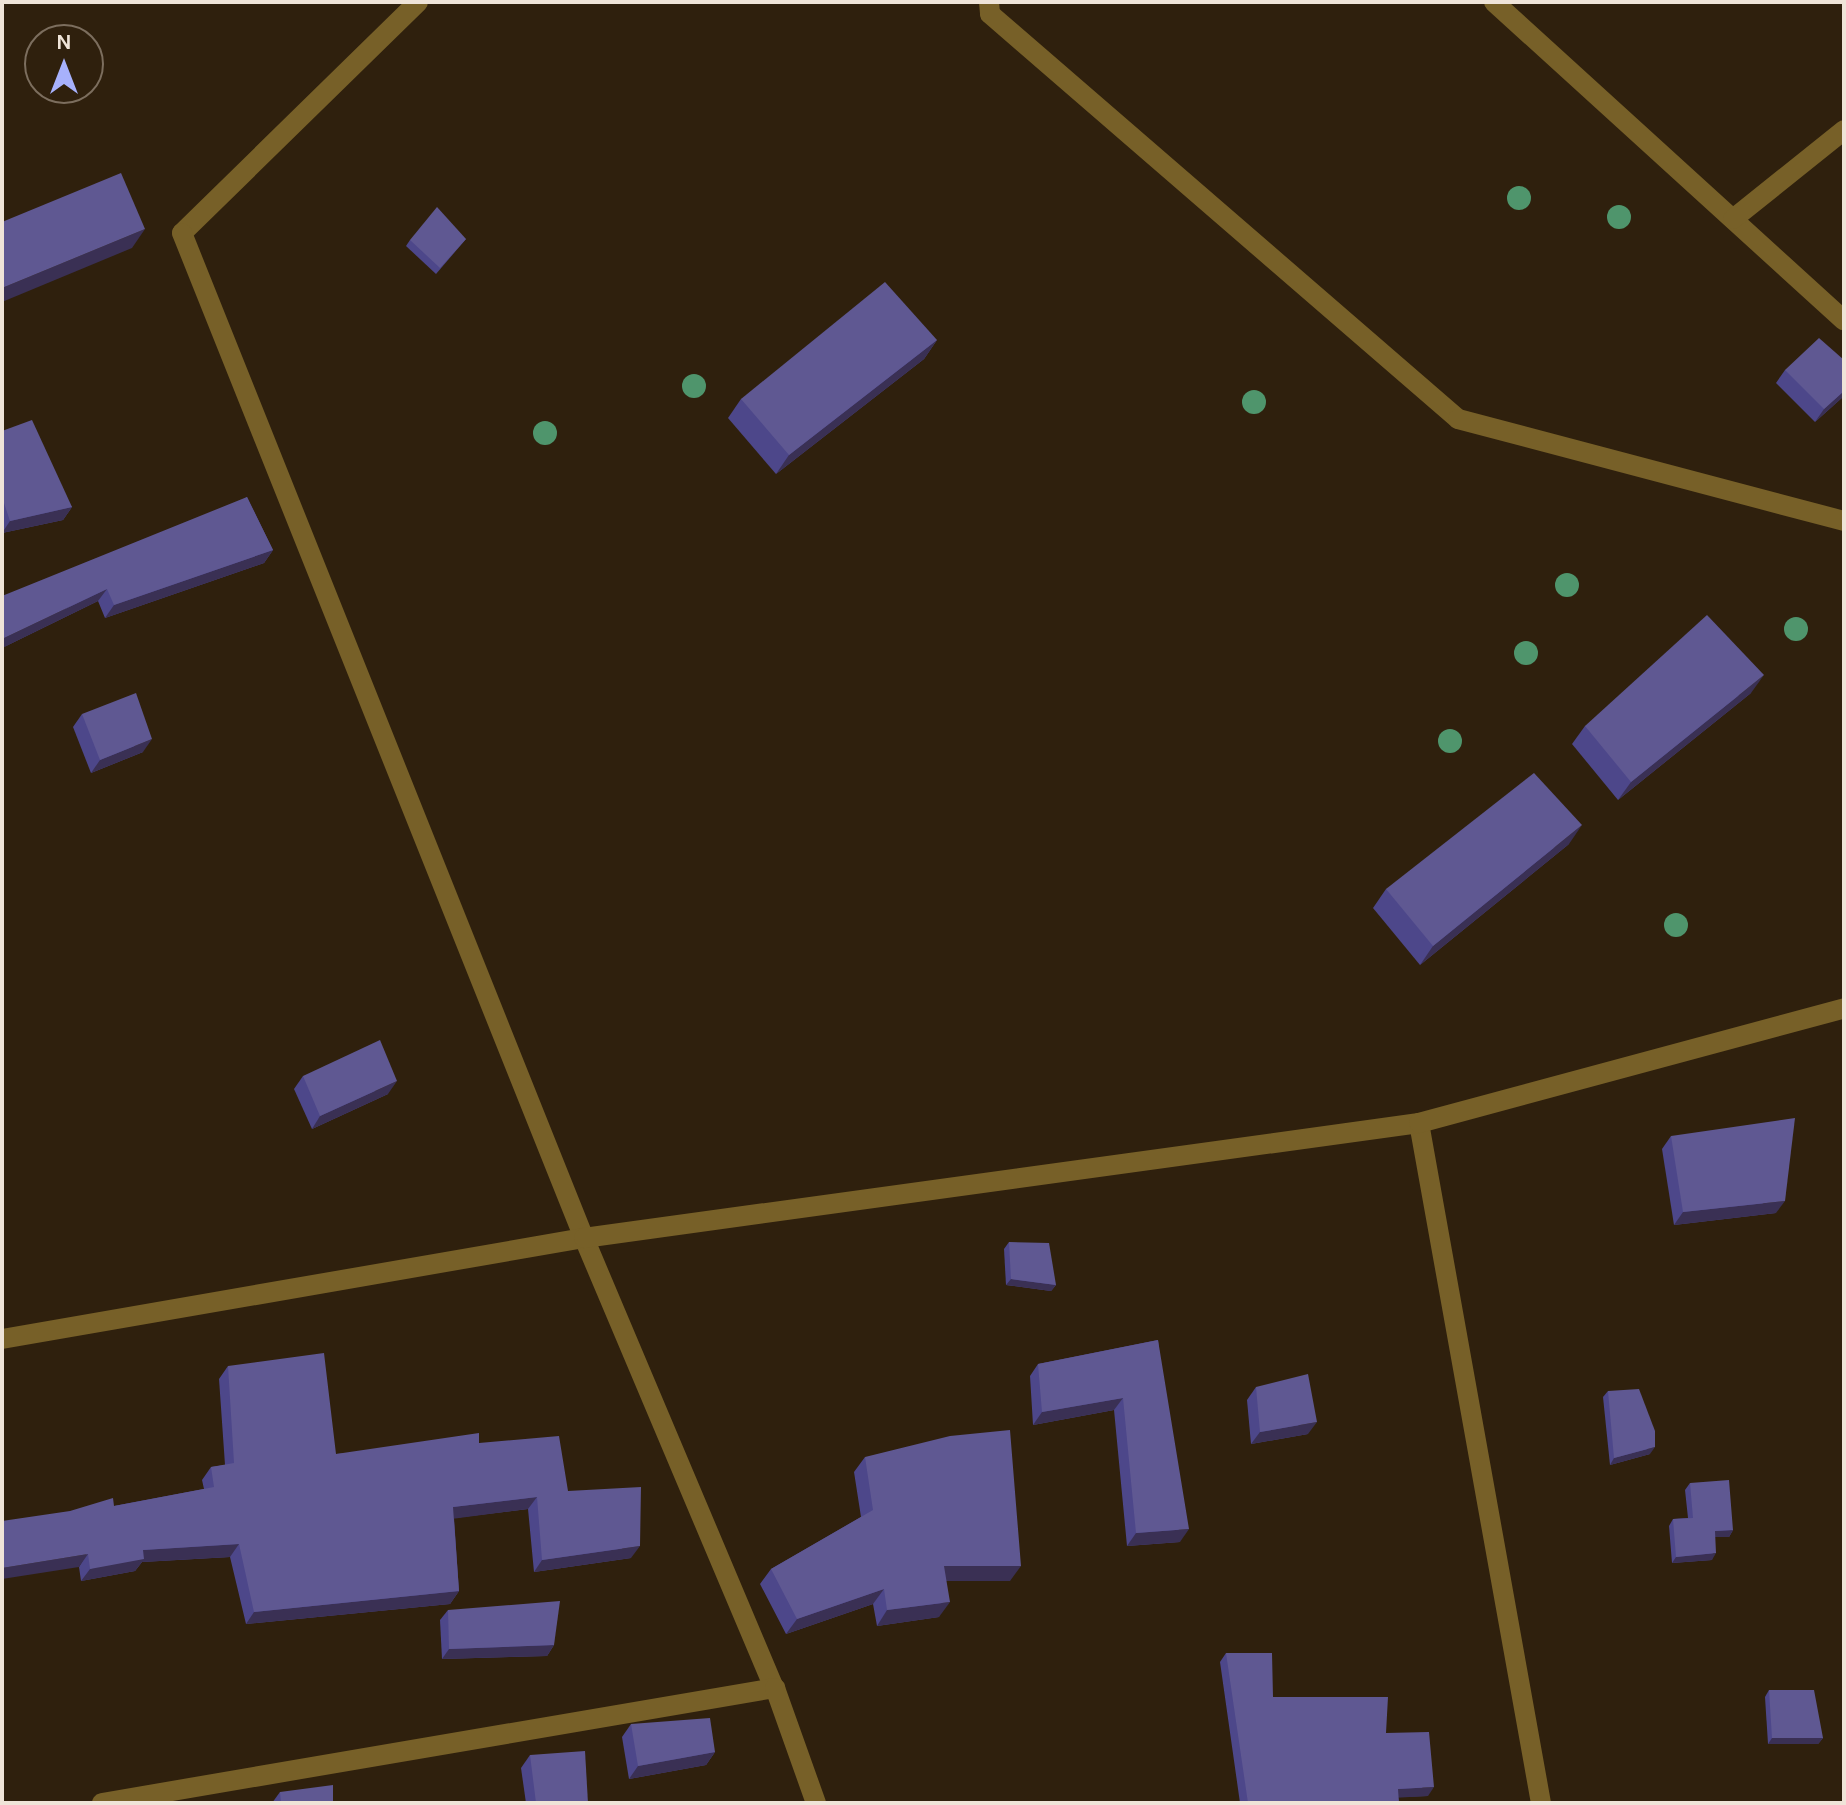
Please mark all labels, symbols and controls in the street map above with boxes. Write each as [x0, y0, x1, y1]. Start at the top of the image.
north arrow [24, 24, 104, 104]
text: N [56, 29, 72, 55]

